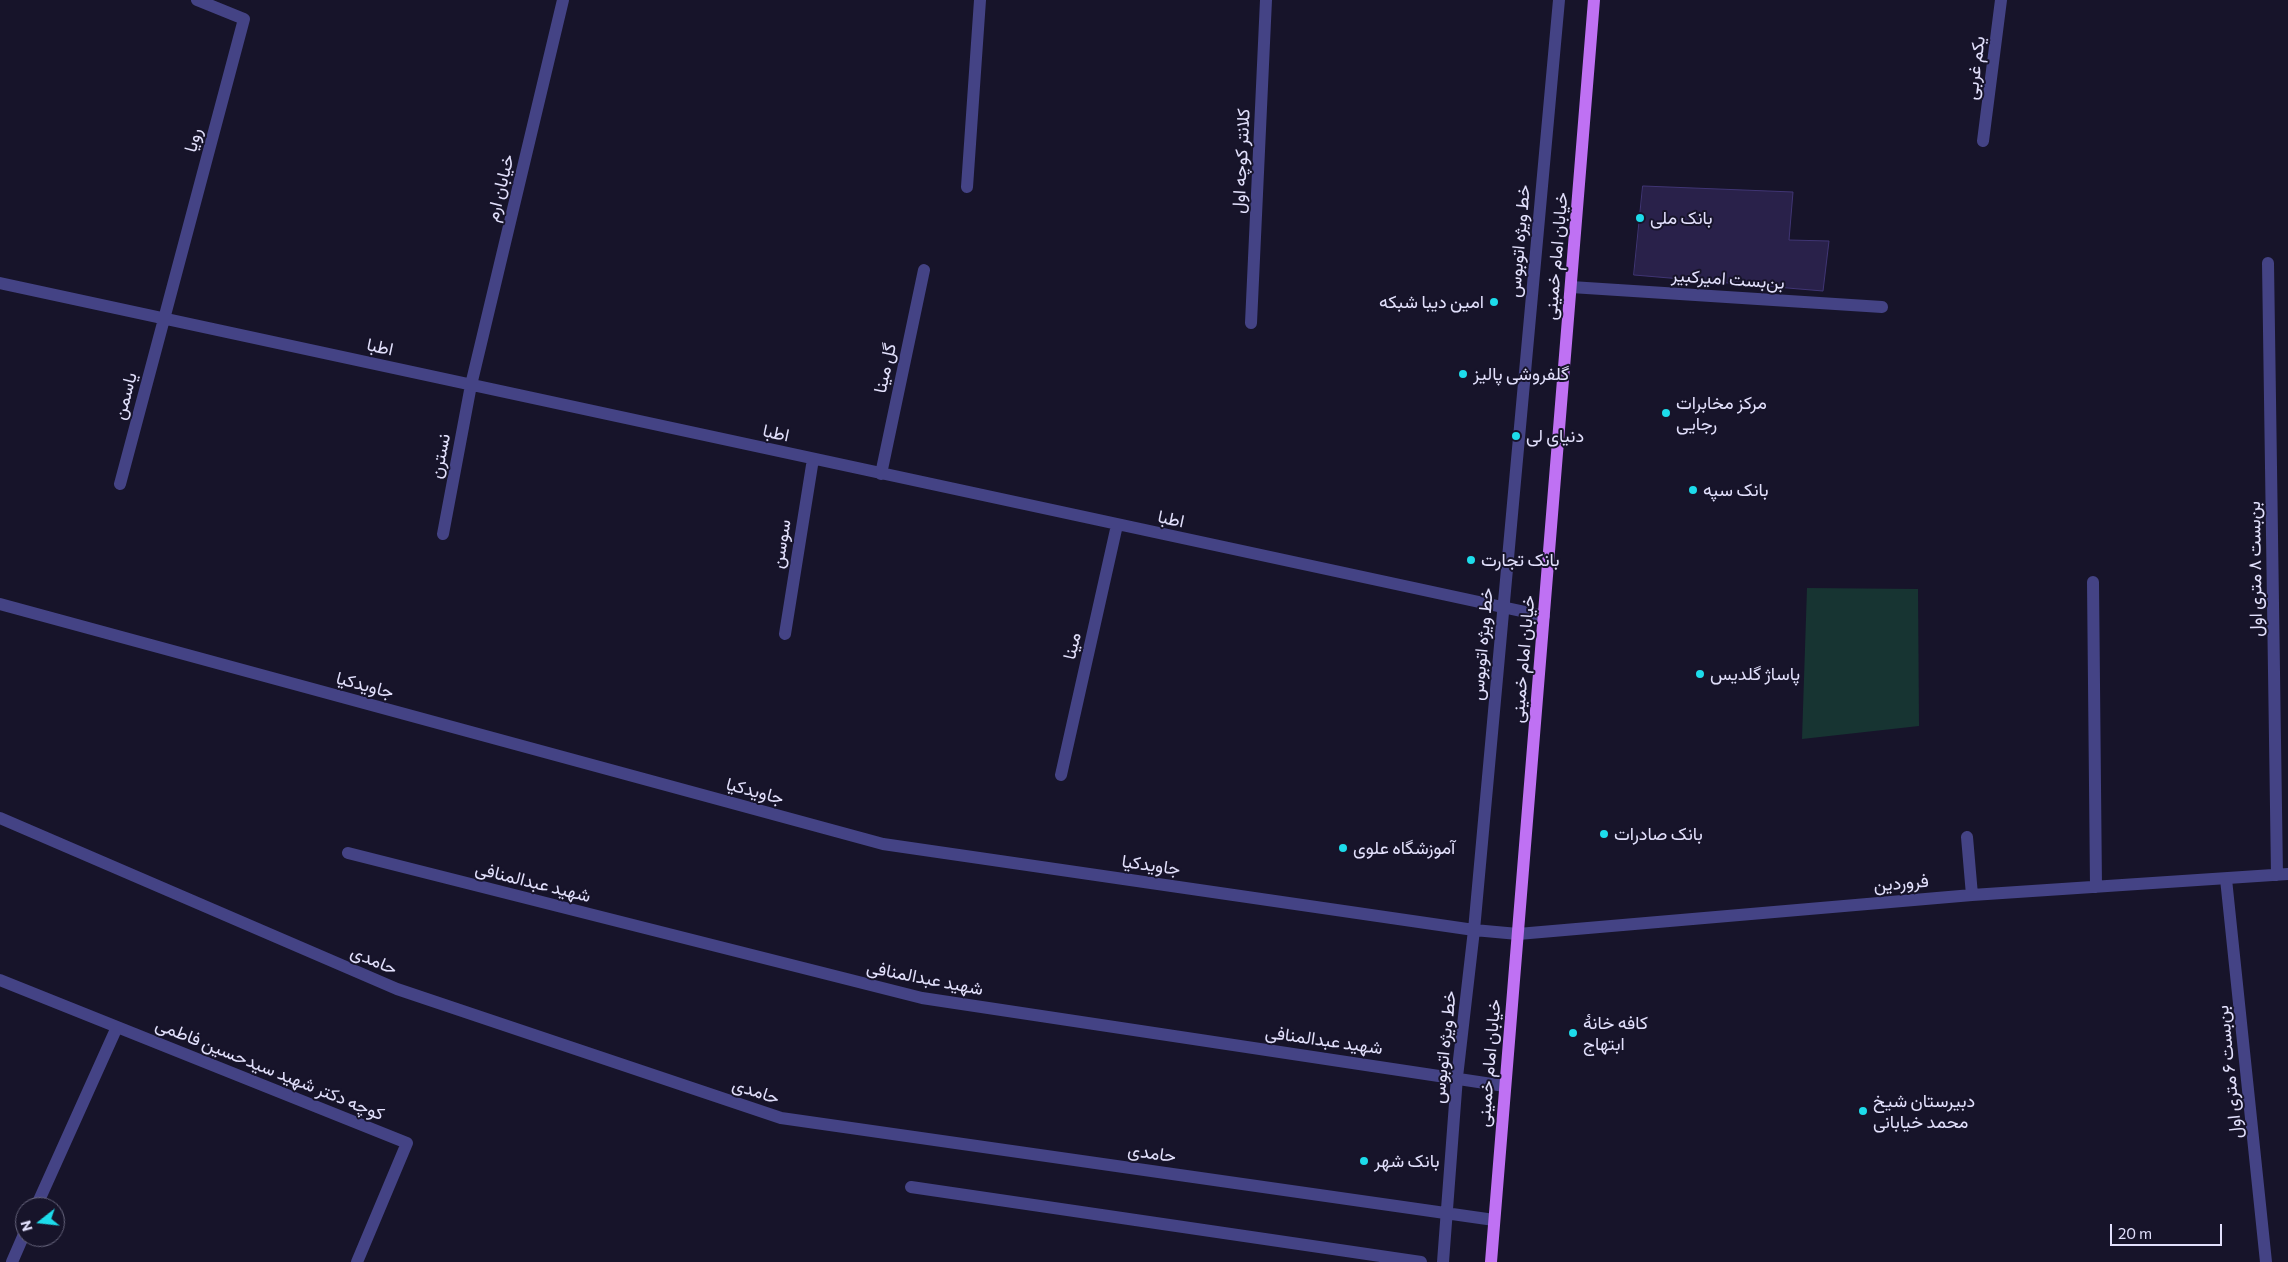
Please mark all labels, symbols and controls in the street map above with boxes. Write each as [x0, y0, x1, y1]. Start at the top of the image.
street label: یکم غربی [1960, 35, 1990, 101]
street label: کلانتر کوچه اول [1227, 108, 1255, 214]
street label: رویا [179, 126, 207, 154]
street label: خیابان ارم [481, 152, 519, 224]
street label: خط ویژه اتوبوس [1503, 184, 1535, 298]
street label: خیابان امام خمینی [1540, 191, 1572, 321]
place label: بانک ملی [1650, 207, 1713, 229]
marker: بانک ملی [1634, 212, 1646, 224]
street label: بن‌بست امیرکبیر [1671, 264, 1785, 294]
place label: امین دیبا شبکه [1379, 291, 1484, 313]
marker: امین دیبا شبکه [1488, 296, 1500, 308]
street label: اطبا [365, 334, 395, 360]
street label: گل مینا [869, 341, 901, 395]
place label: گلفروشی پالیز [1473, 363, 1569, 385]
marker: گلفروشی پالیز [1457, 368, 1469, 380]
street label: یاسمن [108, 370, 142, 422]
place label: مرکز مخابرات رجایی [1676, 392, 1767, 434]
marker: مرکز مخابرات رجایی [1660, 407, 1672, 419]
street label: اطبا [761, 420, 791, 446]
place label: دنیای لی [1526, 425, 1584, 447]
marker: دنیای لی [1510, 430, 1522, 442]
street label: نسترن [425, 432, 455, 480]
place label: بانک سپه [1703, 479, 1769, 501]
marker: بانک سپه [1687, 484, 1699, 496]
street label: بن‌بست ۸ متری اول [2243, 501, 2267, 637]
street label: اطبا [1156, 506, 1186, 532]
street label: سوسن [766, 518, 796, 570]
place label: بانک تجارت [1481, 549, 1560, 571]
marker: بانک تجارت [1465, 554, 1477, 566]
street label: خط ویژه اتوبوس [1466, 587, 1498, 701]
street label: خیابان امام خمینی [1507, 594, 1539, 724]
street label: مینا [1058, 630, 1086, 662]
place label: پاساژ گلدیس [1710, 663, 1800, 685]
street label: جاویدکیا [334, 667, 396, 703]
marker: پاساژ گلدیس [1694, 668, 1706, 680]
street label: جاویدکیا [724, 773, 786, 809]
place label: بانک صادرات [1614, 823, 1703, 845]
marker: بانک صادرات [1598, 828, 1610, 840]
place label: آموزشگاه علوی [1353, 837, 1455, 859]
marker: آموزشگاه علوی [1337, 842, 1349, 854]
street label: جاویدکیا [1120, 850, 1182, 880]
street label: شهید عبدالمنافی [473, 857, 593, 907]
street label: فروردین [1872, 870, 1930, 896]
street label: حامدی [347, 941, 401, 979]
street label: شهید عبدالمنافی [865, 956, 985, 1000]
street label: خط ویژه اتوبوس [1427, 990, 1461, 1104]
street label: خیابان امام خمینی [1473, 998, 1505, 1128]
street label: بن‌بست ۶ متری اول [2211, 1004, 2247, 1140]
place label: کافه خانهٔ ابتهاج [1583, 1012, 1648, 1054]
street label: کوچه دکتر شهید سیدحسین فاطمی [152, 1013, 388, 1125]
street label: شهید عبدالمنافی [1264, 1021, 1384, 1059]
marker: کافه خانهٔ ابتهاج [1567, 1027, 1579, 1039]
street label: حامدی [730, 1073, 782, 1109]
place label: دبیرستان شیخ محمد خیابانی [1873, 1090, 1975, 1132]
marker: دبیرستان شیخ محمد خیابانی [1857, 1105, 1869, 1117]
street label: حامدی [1126, 1139, 1178, 1167]
place label: بانک شهر [1374, 1150, 1440, 1172]
marker: بانک شهر [1358, 1155, 1370, 1167]
north arrow [15, 1197, 65, 1247]
scale bar [2113, 1214, 2226, 1246]
text: N [16, 1219, 36, 1233]
text: 20 m [2118, 1224, 2152, 1242]

